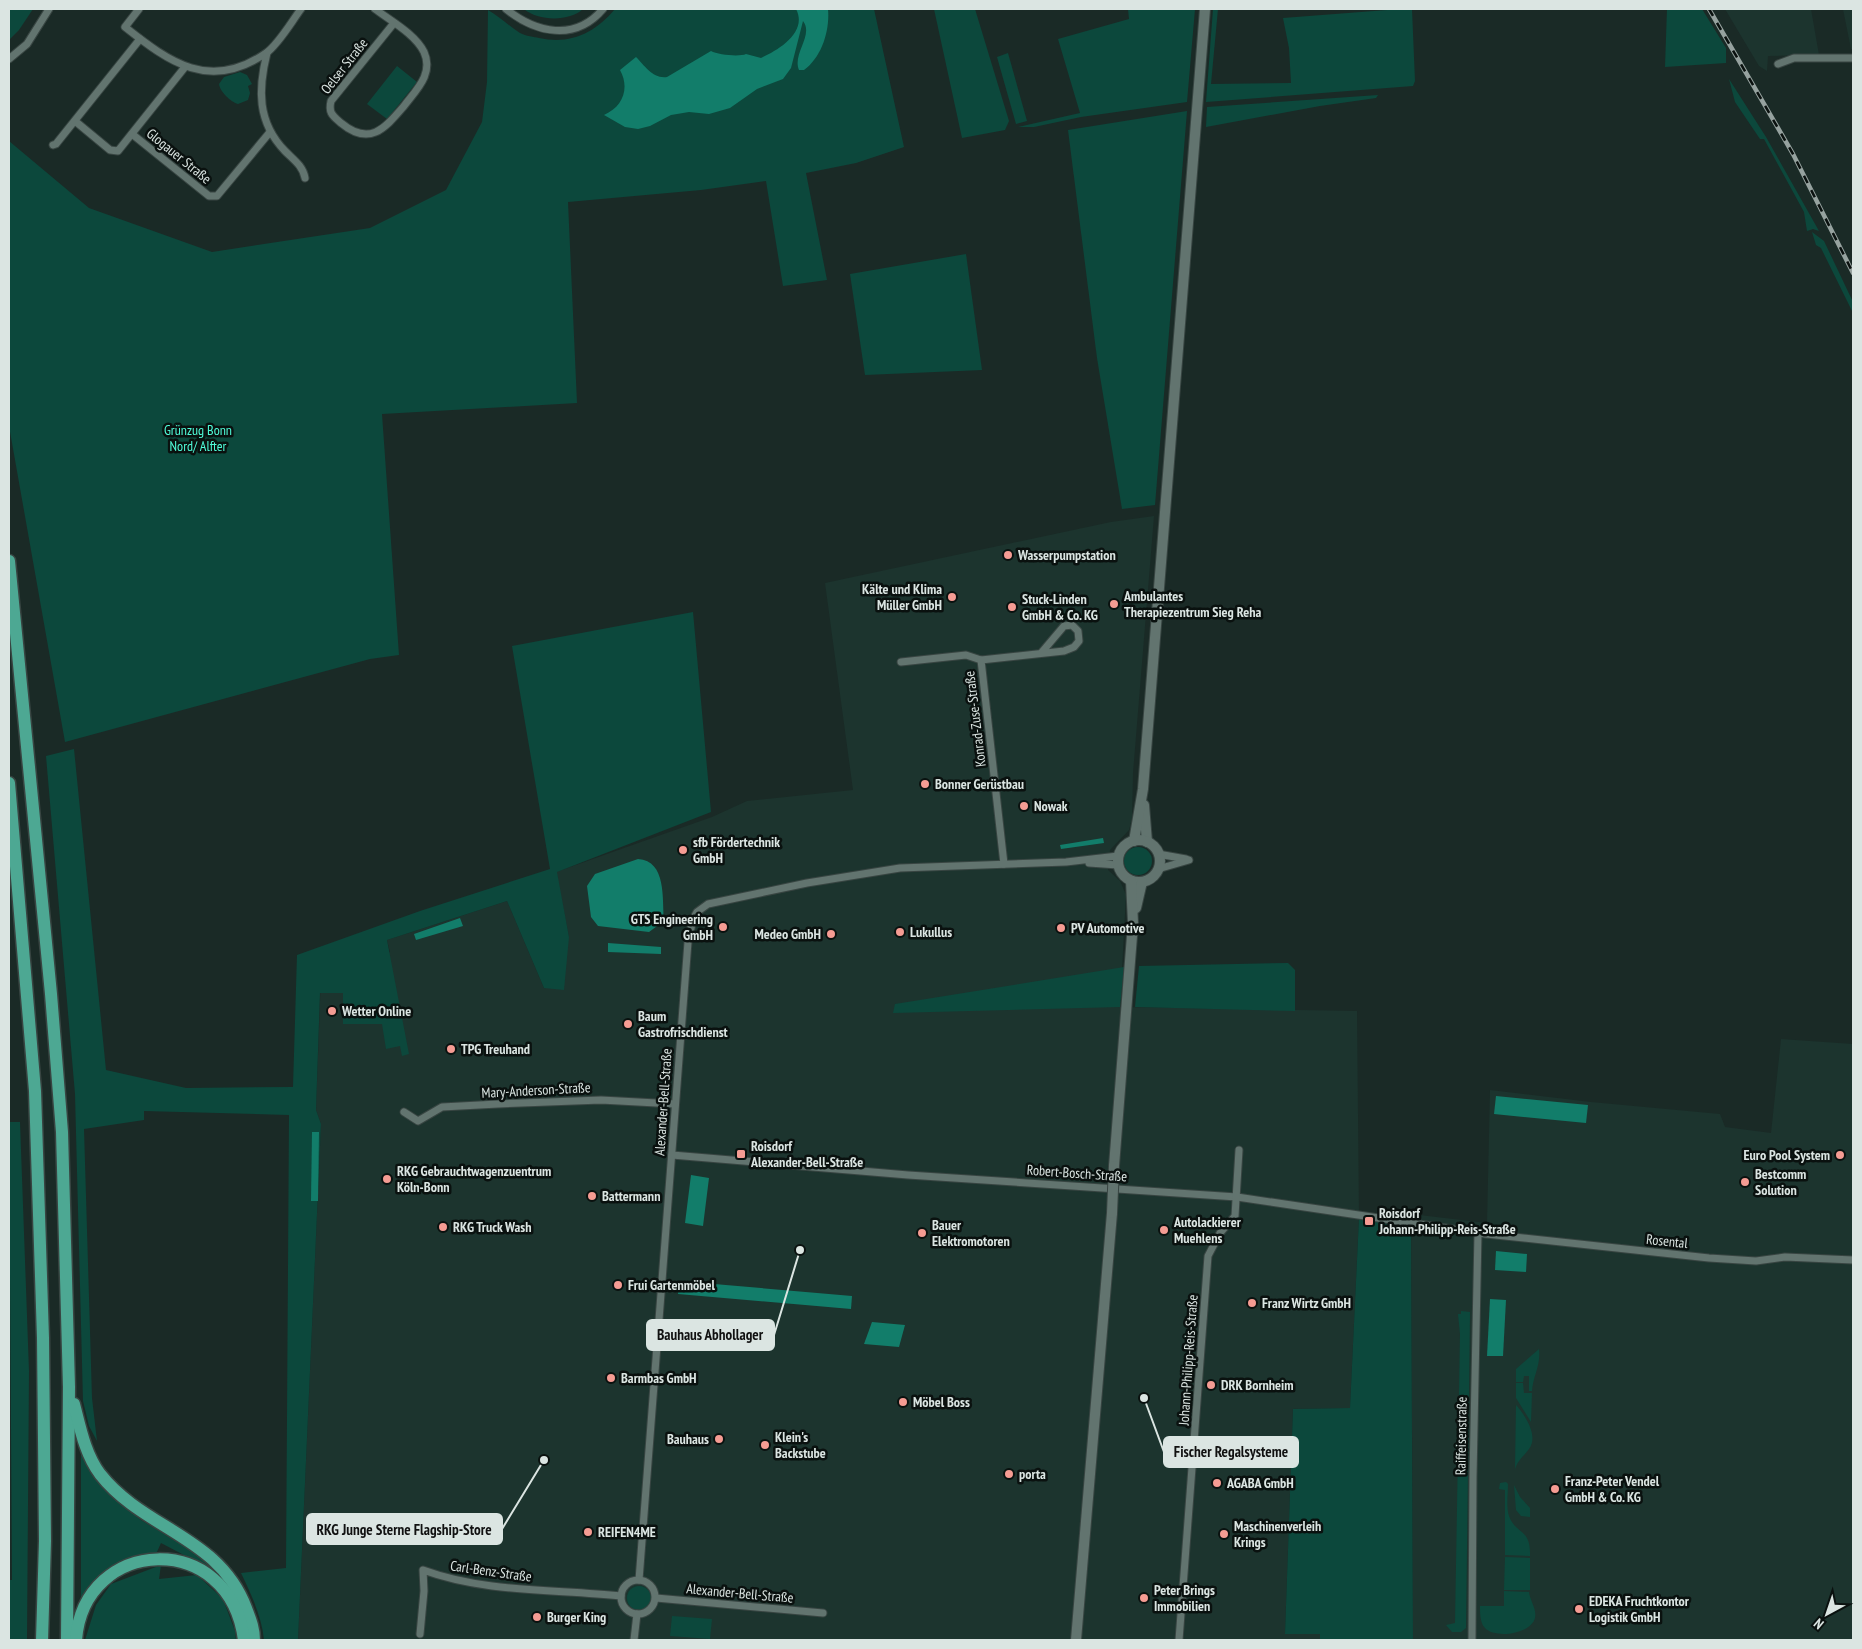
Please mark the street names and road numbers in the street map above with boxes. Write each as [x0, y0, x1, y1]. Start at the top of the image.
street label: Oelser Straße [317, 34, 372, 98]
street label: Glogauer Straße [143, 124, 215, 188]
street label: Konrad-Zuse-Straße [960, 670, 990, 768]
street label: Alexander-Bell-Straße [650, 1048, 676, 1156]
street label: Mary-Anderson-Straße [481, 1078, 591, 1102]
street label: Robert-Bosch-Straße [1026, 1161, 1128, 1185]
street label: Rosental [1645, 1230, 1689, 1252]
street label: Johann-Philipp-Reis-Straße [1174, 1294, 1202, 1427]
street label: Raiffeisenstraße [1451, 1396, 1471, 1475]
street label: Carl-Benz-Straße [449, 1556, 533, 1586]
street label: Alexander-Bell-Straße [686, 1579, 795, 1607]

